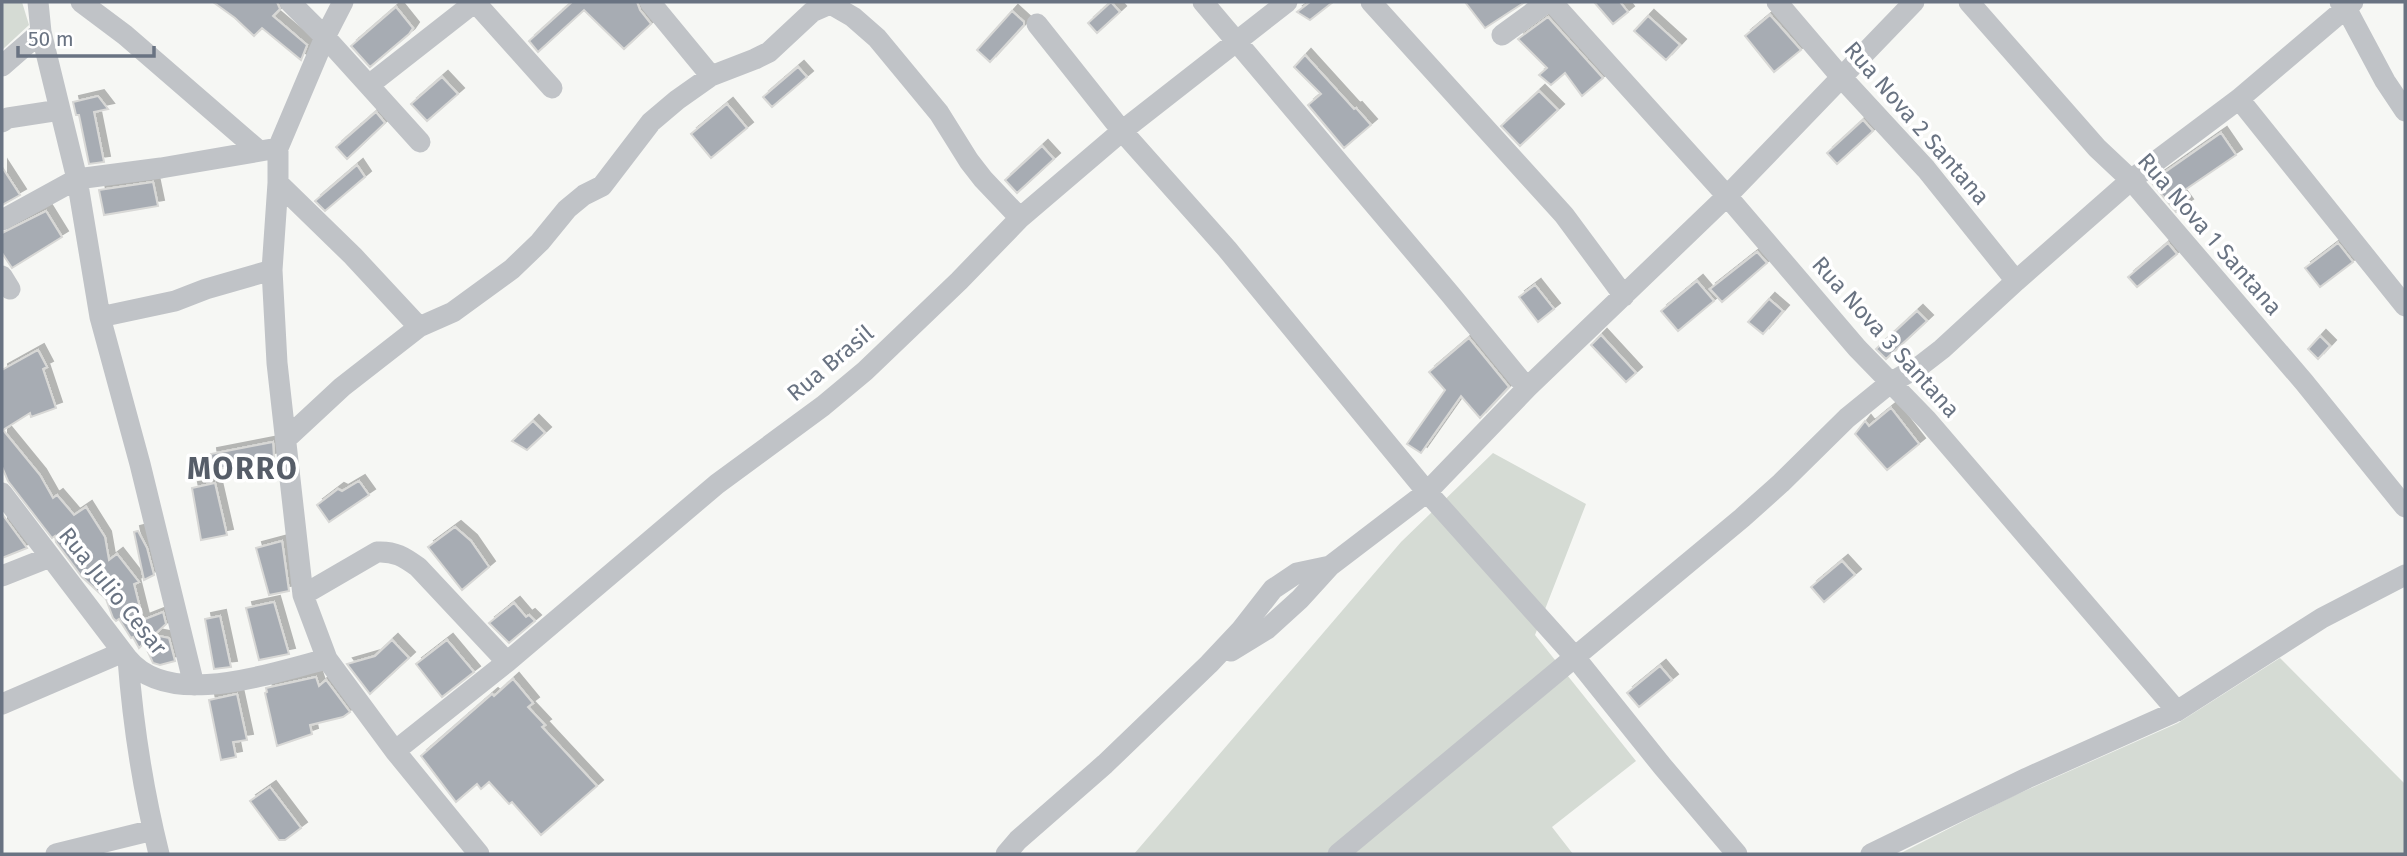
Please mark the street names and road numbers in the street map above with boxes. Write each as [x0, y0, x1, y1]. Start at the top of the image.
street label: Rua Nova 2 Santana [1838, 36, 1996, 210]
street label: Rua Nova 1 Santana [2132, 147, 2288, 321]
street label: Rua Nova 3 Santana [1806, 251, 1966, 423]
street label: Rua Brasil [781, 319, 879, 407]
street label: Rua Julio Cesar [53, 522, 173, 660]

